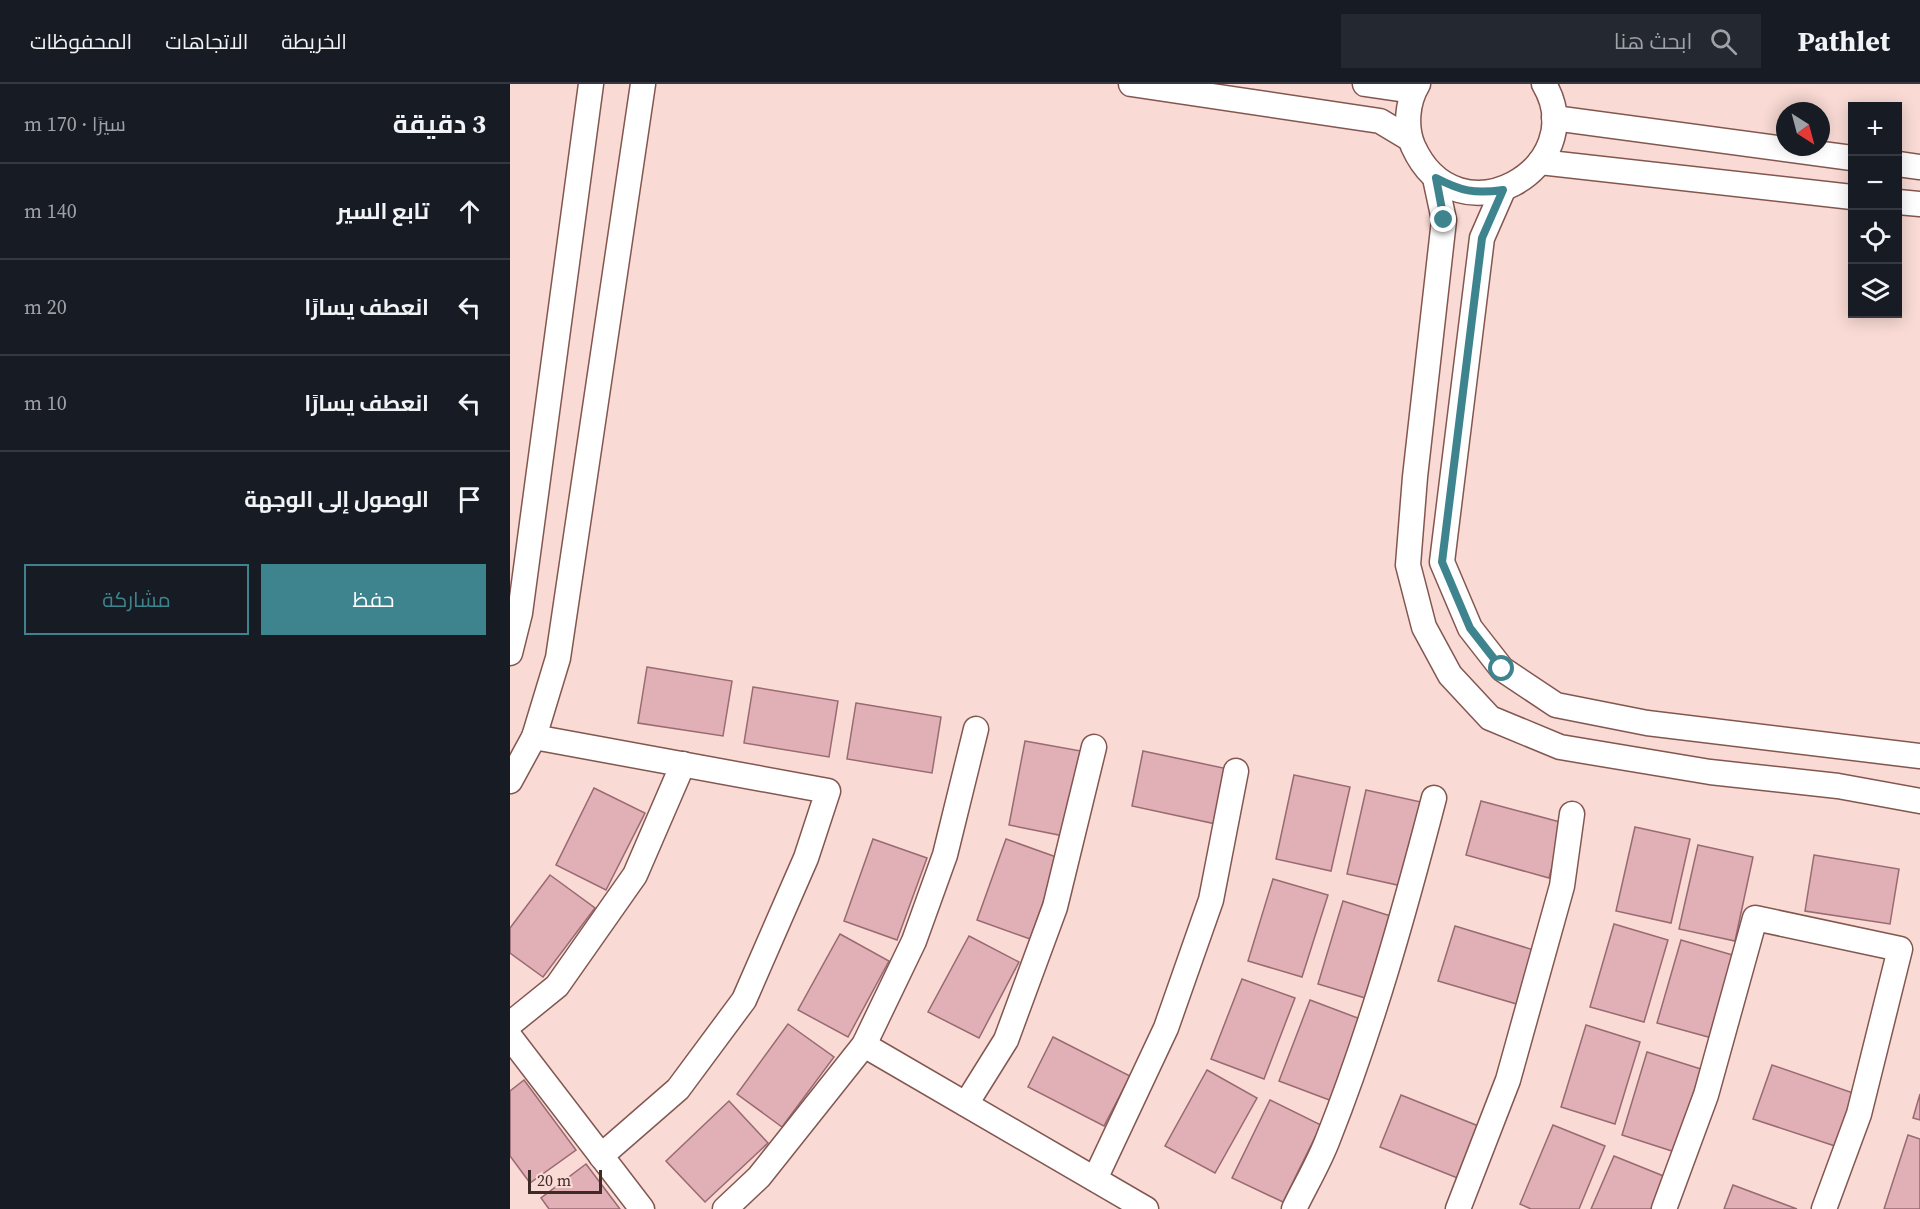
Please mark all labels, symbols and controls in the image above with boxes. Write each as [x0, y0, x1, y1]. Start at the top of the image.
search box [1341, 14, 1761, 68]
text: Pathlet [1797, 22, 1890, 60]
icon: search [1707, 25, 1740, 58]
text: ابحث هنا [1614, 26, 1692, 56]
text: المحفوظات [30, 27, 132, 56]
text: الاتجاهات [165, 27, 248, 56]
text: الخريطة [281, 27, 347, 56]
north arrow [1776, 102, 1830, 156]
map controls [1848, 102, 1902, 318]
button: + [1848, 102, 1902, 156]
text: 3 دقيقة [393, 106, 486, 142]
text: سيرًا · 170 m [24, 110, 126, 138]
button: − [1848, 156, 1902, 210]
icon: ahead [453, 195, 486, 228]
text: تابع السير [337, 196, 429, 226]
text: 140 m [24, 197, 77, 225]
route end [1430, 206, 1456, 232]
button: locate [1848, 210, 1902, 264]
button: layers [1848, 264, 1902, 318]
icon: left [453, 291, 486, 324]
text: انعطف يسارًا [304, 292, 429, 322]
text: 20 m [24, 293, 67, 321]
icon: left [453, 387, 486, 420]
text: انعطف يسارًا [304, 388, 429, 418]
text: 10 m [24, 389, 67, 417]
icon: arrive [453, 483, 486, 516]
text: الوصول إلى الوجهة [244, 484, 429, 514]
button: مشاركة [24, 564, 249, 635]
button: حفظ [261, 564, 486, 635]
route start [1488, 655, 1514, 681]
scale bar [528, 1167, 602, 1194]
text: 20 m [537, 1169, 571, 1191]

